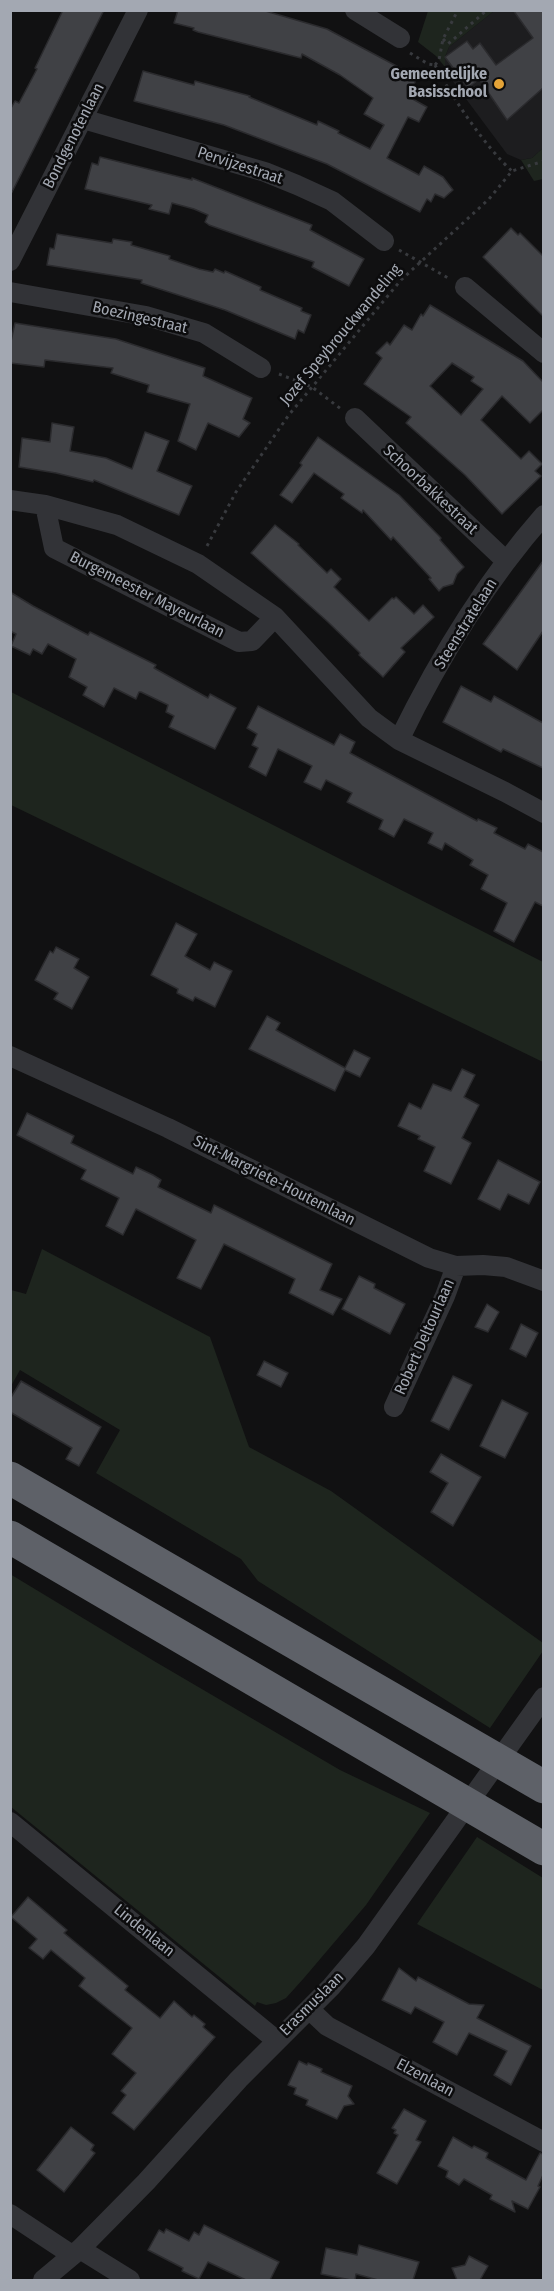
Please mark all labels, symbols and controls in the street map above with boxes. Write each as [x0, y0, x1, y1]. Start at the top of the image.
place label: Gemeentelijke Basisschool [390, 65, 487, 103]
marker: Gemeentelijke Basisschool [492, 77, 506, 91]
street label: Bondgenotenlaan [39, 80, 109, 192]
street label: Pervijzestraat [195, 143, 285, 189]
street label: Jozef Speybrouckwandeling [276, 260, 406, 410]
street label: Boezingestraat [91, 298, 189, 338]
street label: Schoorbakkestraat [379, 441, 481, 539]
street label: Burgemeester Mayeurlaan [66, 548, 228, 642]
street label: Steenstratelaan [431, 575, 501, 673]
street label: Sint-Margriete-Houtemlaan [190, 1132, 358, 1230]
street label: Robert Deltourlaan [391, 1276, 459, 1398]
street label: Lindenlaan [110, 1901, 178, 1961]
street label: Erasmuslaan [276, 1968, 348, 2040]
street label: Elzenlaan [393, 2055, 457, 2101]

